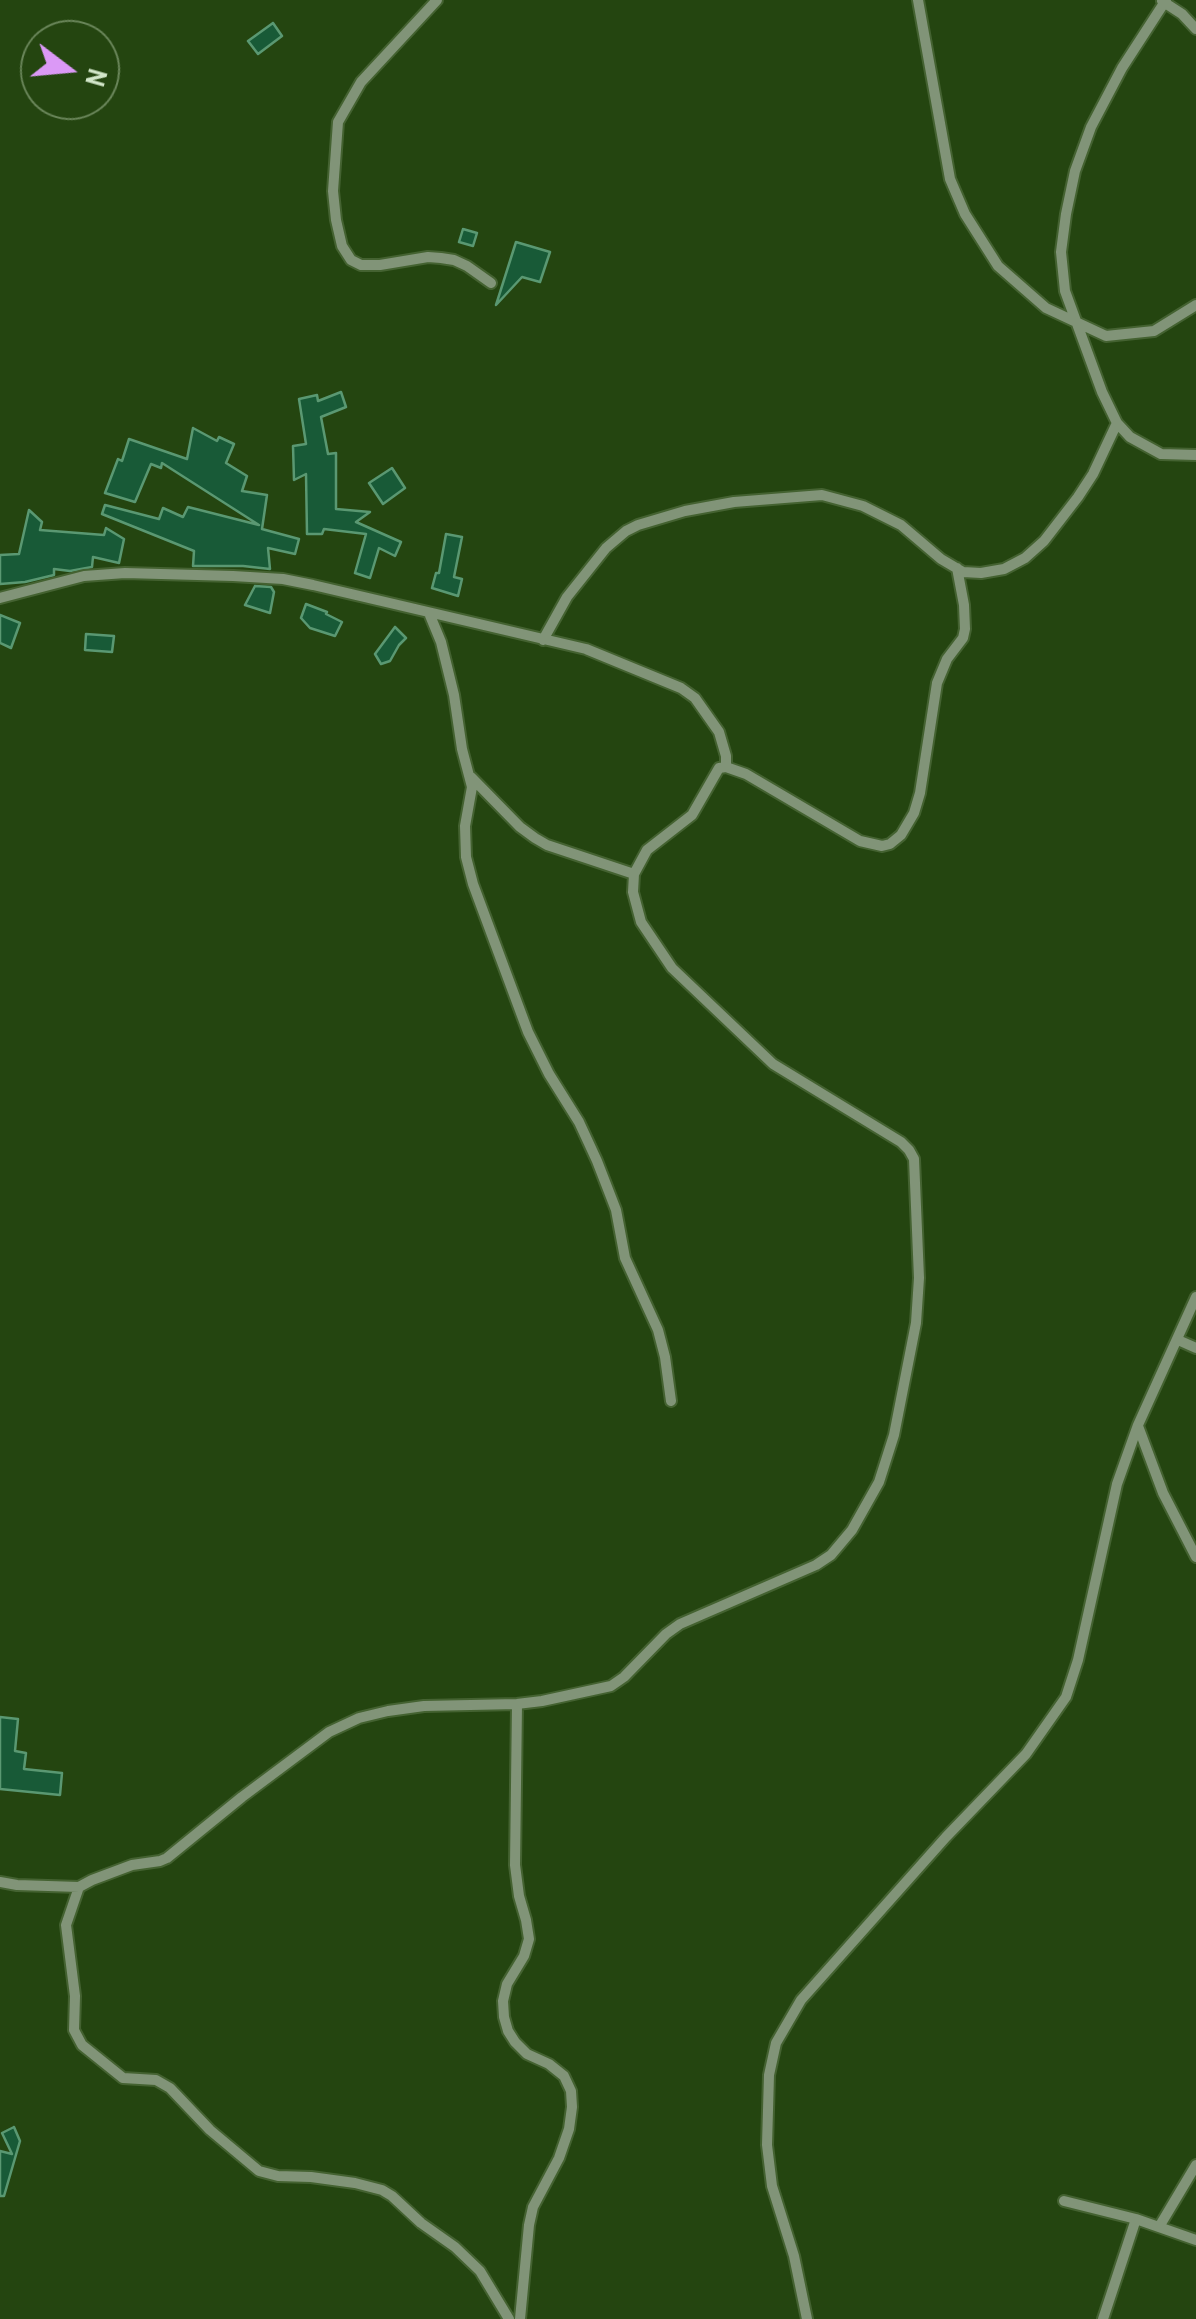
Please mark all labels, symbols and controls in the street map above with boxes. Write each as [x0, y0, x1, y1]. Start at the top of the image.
north arrow [20, 20, 120, 120]
text: N [76, 65, 117, 91]

